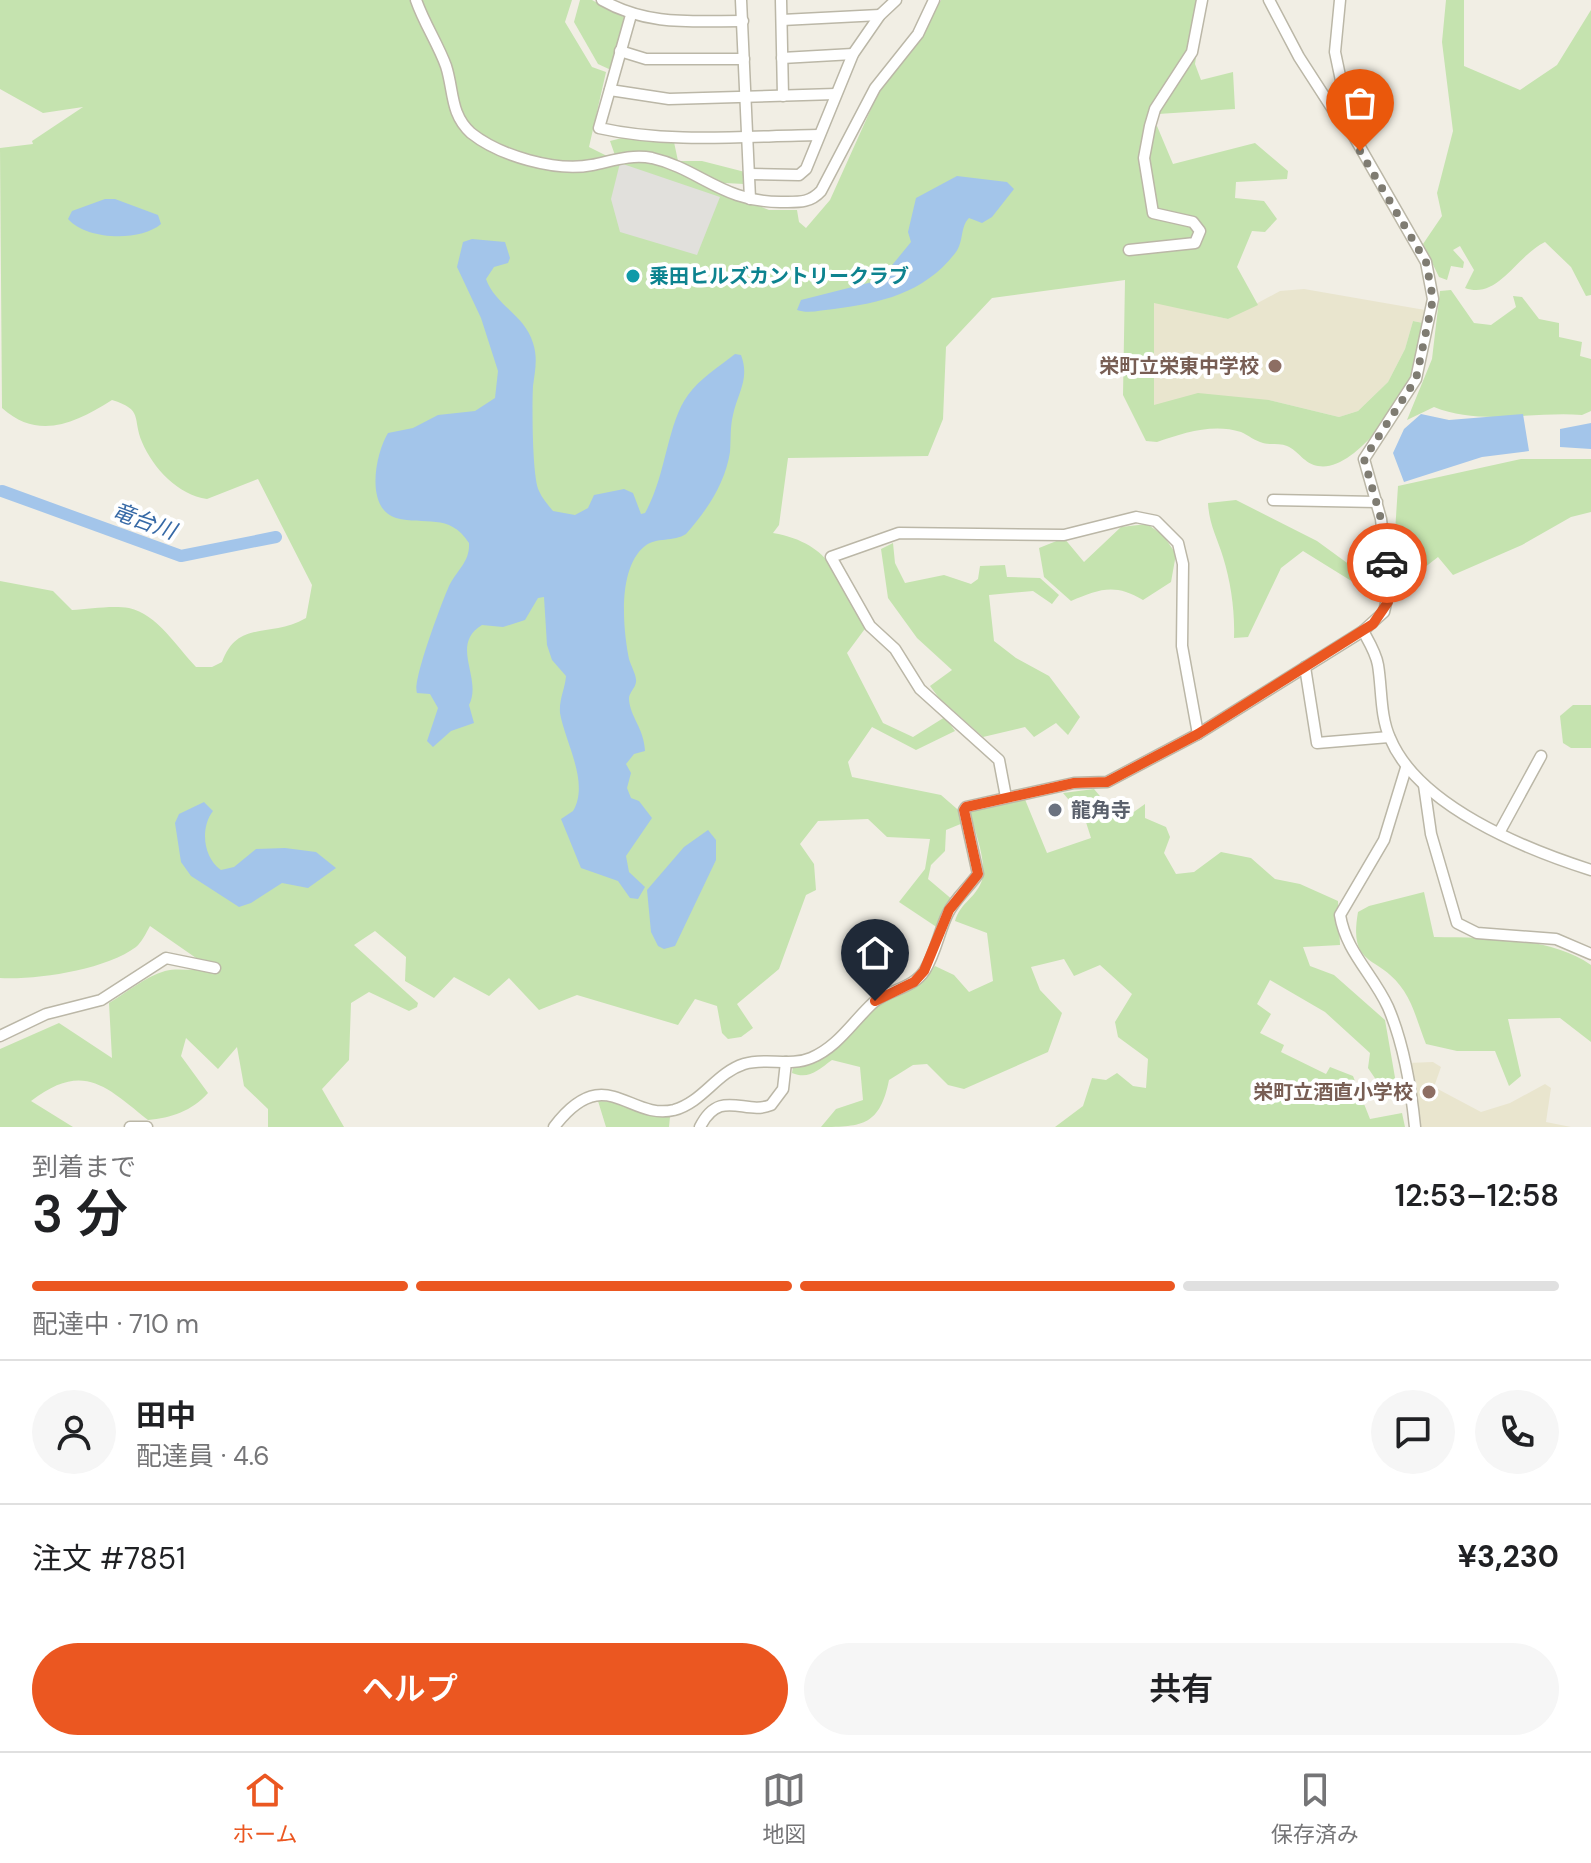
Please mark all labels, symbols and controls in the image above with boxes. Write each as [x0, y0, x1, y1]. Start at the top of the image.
pin [1326, 69, 1394, 151]
icon: bag [1338, 81, 1382, 125]
place label: 乗田ヒルズカントリークラブ [649, 263, 909, 289]
marker: 乗田ヒルズカントリークラブ [624, 267, 642, 285]
place label: 栄町立栄東中学校 [1099, 353, 1259, 379]
marker: 栄町立栄東中学校 [1266, 357, 1284, 375]
water label: 竜台川 [108, 496, 182, 547]
courier [1347, 523, 1427, 603]
icon: car [1365, 541, 1409, 585]
place label: 龍角寺 [1071, 797, 1131, 823]
marker: 龍角寺 [1046, 801, 1064, 819]
pin [841, 919, 909, 1001]
icon: home [853, 931, 897, 975]
place label: 栄町立酒直小学校 [1253, 1079, 1413, 1105]
marker: 栄町立酒直小学校 [1420, 1083, 1438, 1101]
text: 到着まで [32, 1150, 136, 1184]
text: 12:53–12:58 [1395, 1176, 1559, 1215]
text: 3 分 [32, 1180, 128, 1248]
text: 配達中 · 710 m [32, 1307, 199, 1341]
button: person [32, 1390, 116, 1474]
button: chat [1371, 1390, 1455, 1474]
button: phone [1475, 1390, 1559, 1474]
text: 田中 [136, 1396, 196, 1435]
text: 配達員 · 4.6 [136, 1439, 269, 1473]
text: ¥3,230 [1458, 1537, 1559, 1576]
text: 注文 #7851 [32, 1539, 186, 1578]
button: ヘルプ [32, 1643, 788, 1735]
button: 共有 [804, 1643, 1559, 1735]
tab: ホーム [232, 1768, 298, 1849]
tab: 地図 [762, 1768, 806, 1849]
tab: 保存済み [1271, 1768, 1359, 1849]

